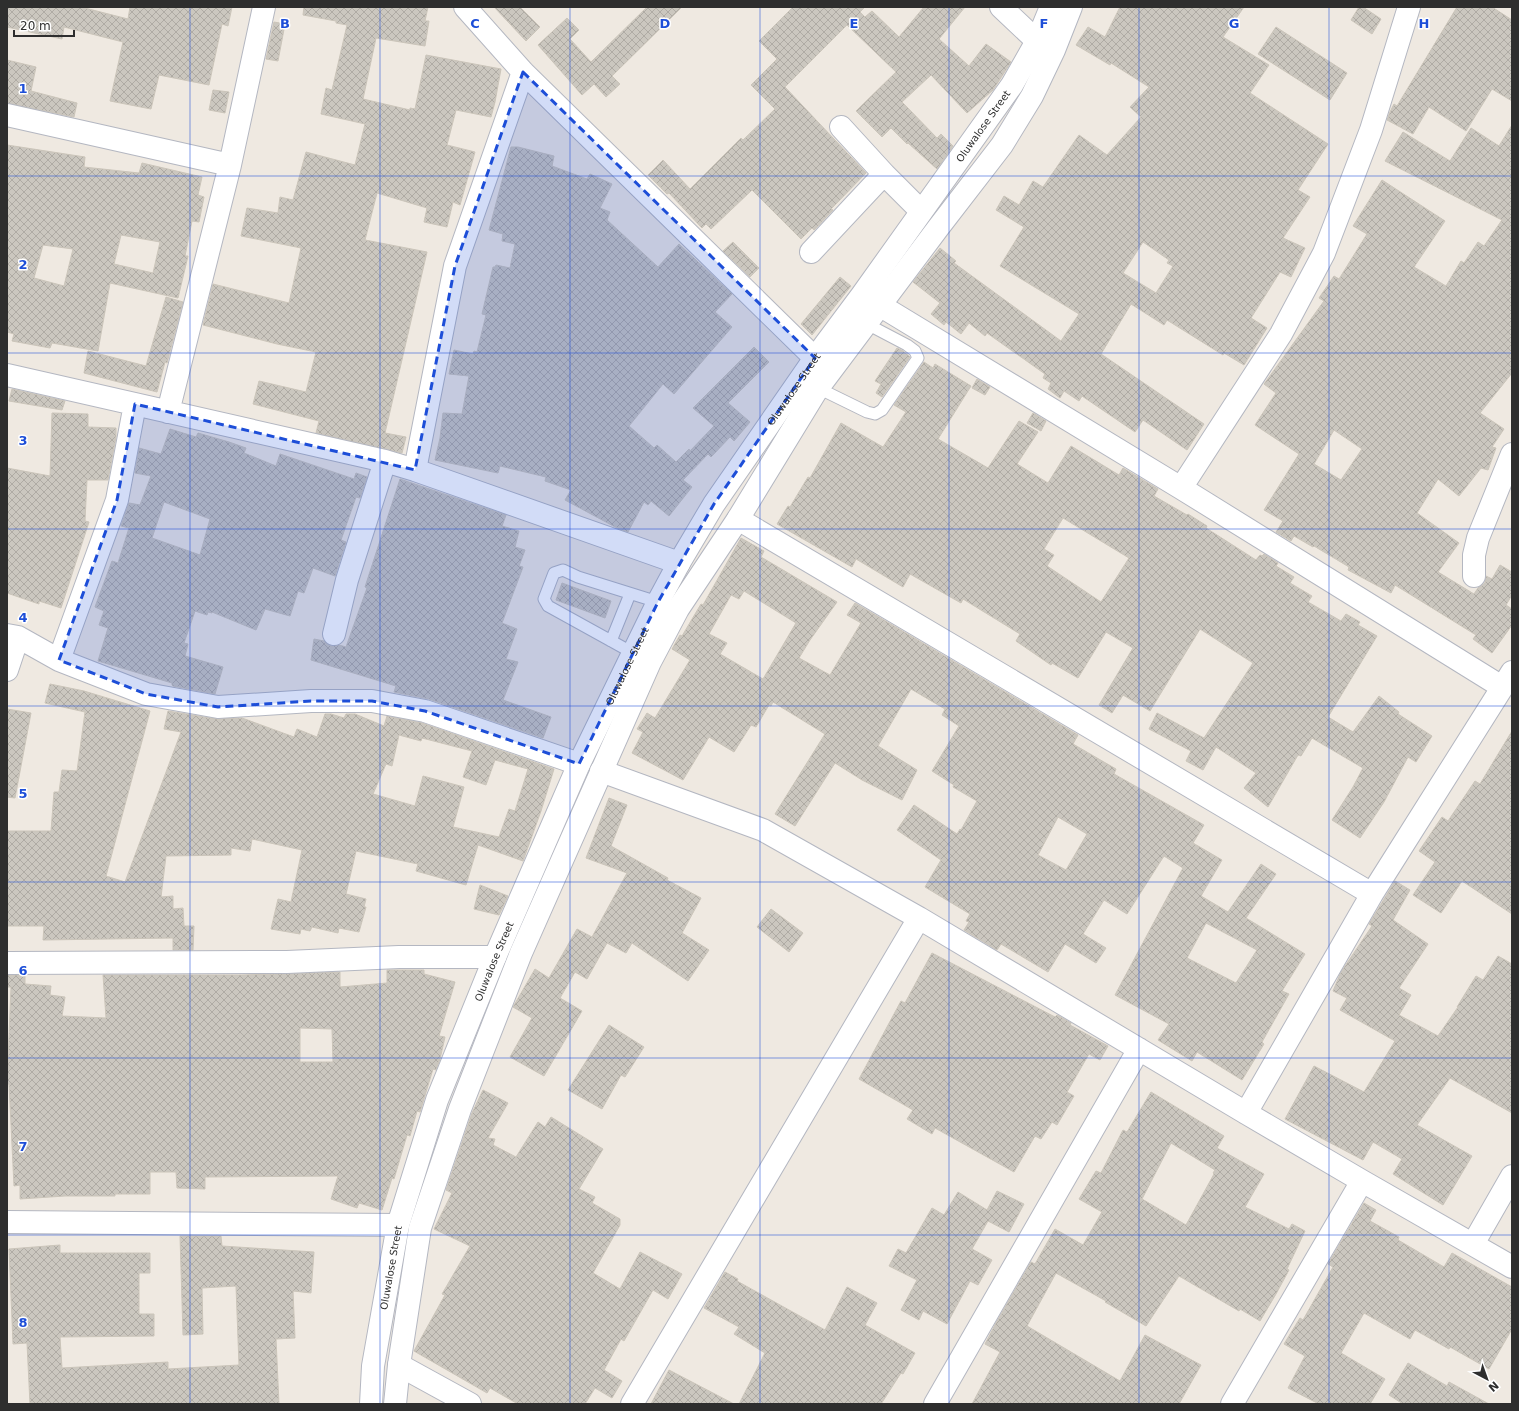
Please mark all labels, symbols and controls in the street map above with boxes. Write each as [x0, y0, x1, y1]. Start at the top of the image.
scale bar [14, 12, 74, 38]
text: B [280, 16, 290, 31]
text: C [470, 16, 480, 31]
text: D [660, 16, 671, 31]
text: E [850, 16, 858, 31]
text: F [1040, 16, 1048, 31]
text: G [1229, 16, 1239, 31]
text: H [1419, 16, 1429, 31]
text: 20 m [20, 19, 51, 33]
text: 1 [18, 81, 28, 96]
street label: Oluwalose Street [954, 88, 1012, 164]
text: 2 [18, 257, 28, 272]
street label: Oluwalose Street [765, 351, 822, 427]
text: 3 [18, 433, 28, 448]
text: 4 [18, 610, 28, 625]
street label: Oluwalose Street [603, 625, 650, 707]
text: 5 [18, 786, 28, 801]
street label: Oluwalose Street [472, 920, 515, 1003]
text: 6 [18, 963, 28, 978]
text: 7 [18, 1139, 28, 1154]
street label: Oluwalose Street [378, 1225, 403, 1311]
text: 8 [18, 1315, 28, 1330]
north arrow [1467, 1359, 1507, 1399]
text: N [1485, 1378, 1501, 1394]

